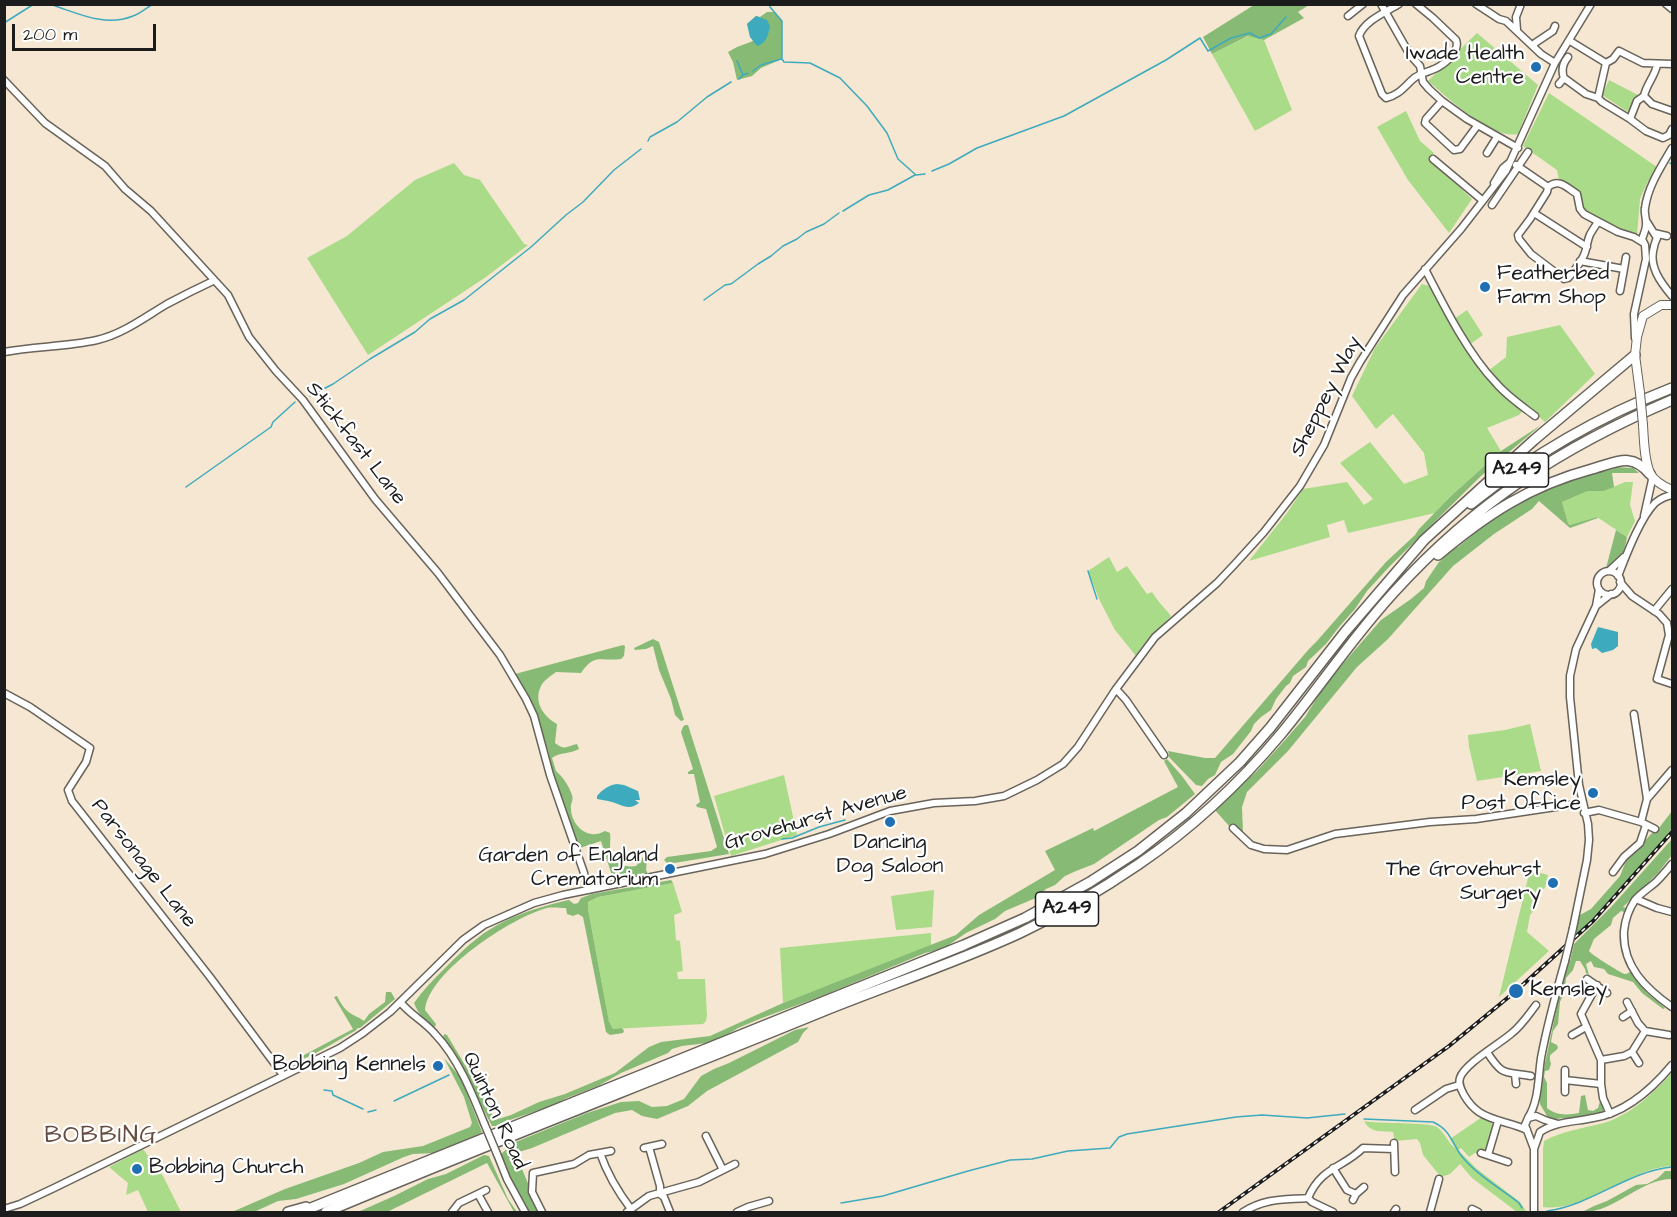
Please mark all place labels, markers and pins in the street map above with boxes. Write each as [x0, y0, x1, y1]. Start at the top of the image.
place label: Iwade Health Centre [1406, 42, 1524, 92]
marker: Iwade Health Centre [1529, 60, 1543, 74]
place label: Featherbed Farm Shop [1497, 262, 1609, 312]
marker: Featherbed Farm Shop [1478, 280, 1492, 294]
place label: Kemsley Post Office [1462, 768, 1581, 818]
marker: Kemsley Post Office [1586, 786, 1600, 800]
marker: Dancing Dog Saloon [883, 815, 897, 829]
place label: Dancing Dog Saloon [837, 831, 943, 881]
place label: Garden of England Crematorium [478, 844, 658, 894]
place label: The Grovehurst Surgery [1386, 858, 1541, 908]
marker: Garden of England Crematorium [663, 862, 677, 876]
marker: The Grovehurst Surgery [1546, 876, 1560, 890]
place label: Kemsley [1530, 978, 1607, 1004]
marker: Kemsley [1507, 982, 1525, 1000]
place label: Bobbing Kennels [272, 1053, 426, 1079]
marker: Bobbing Kennels [431, 1059, 445, 1073]
place label: Bobbing Church [149, 1156, 303, 1182]
marker: Bobbing Church [130, 1162, 144, 1176]

